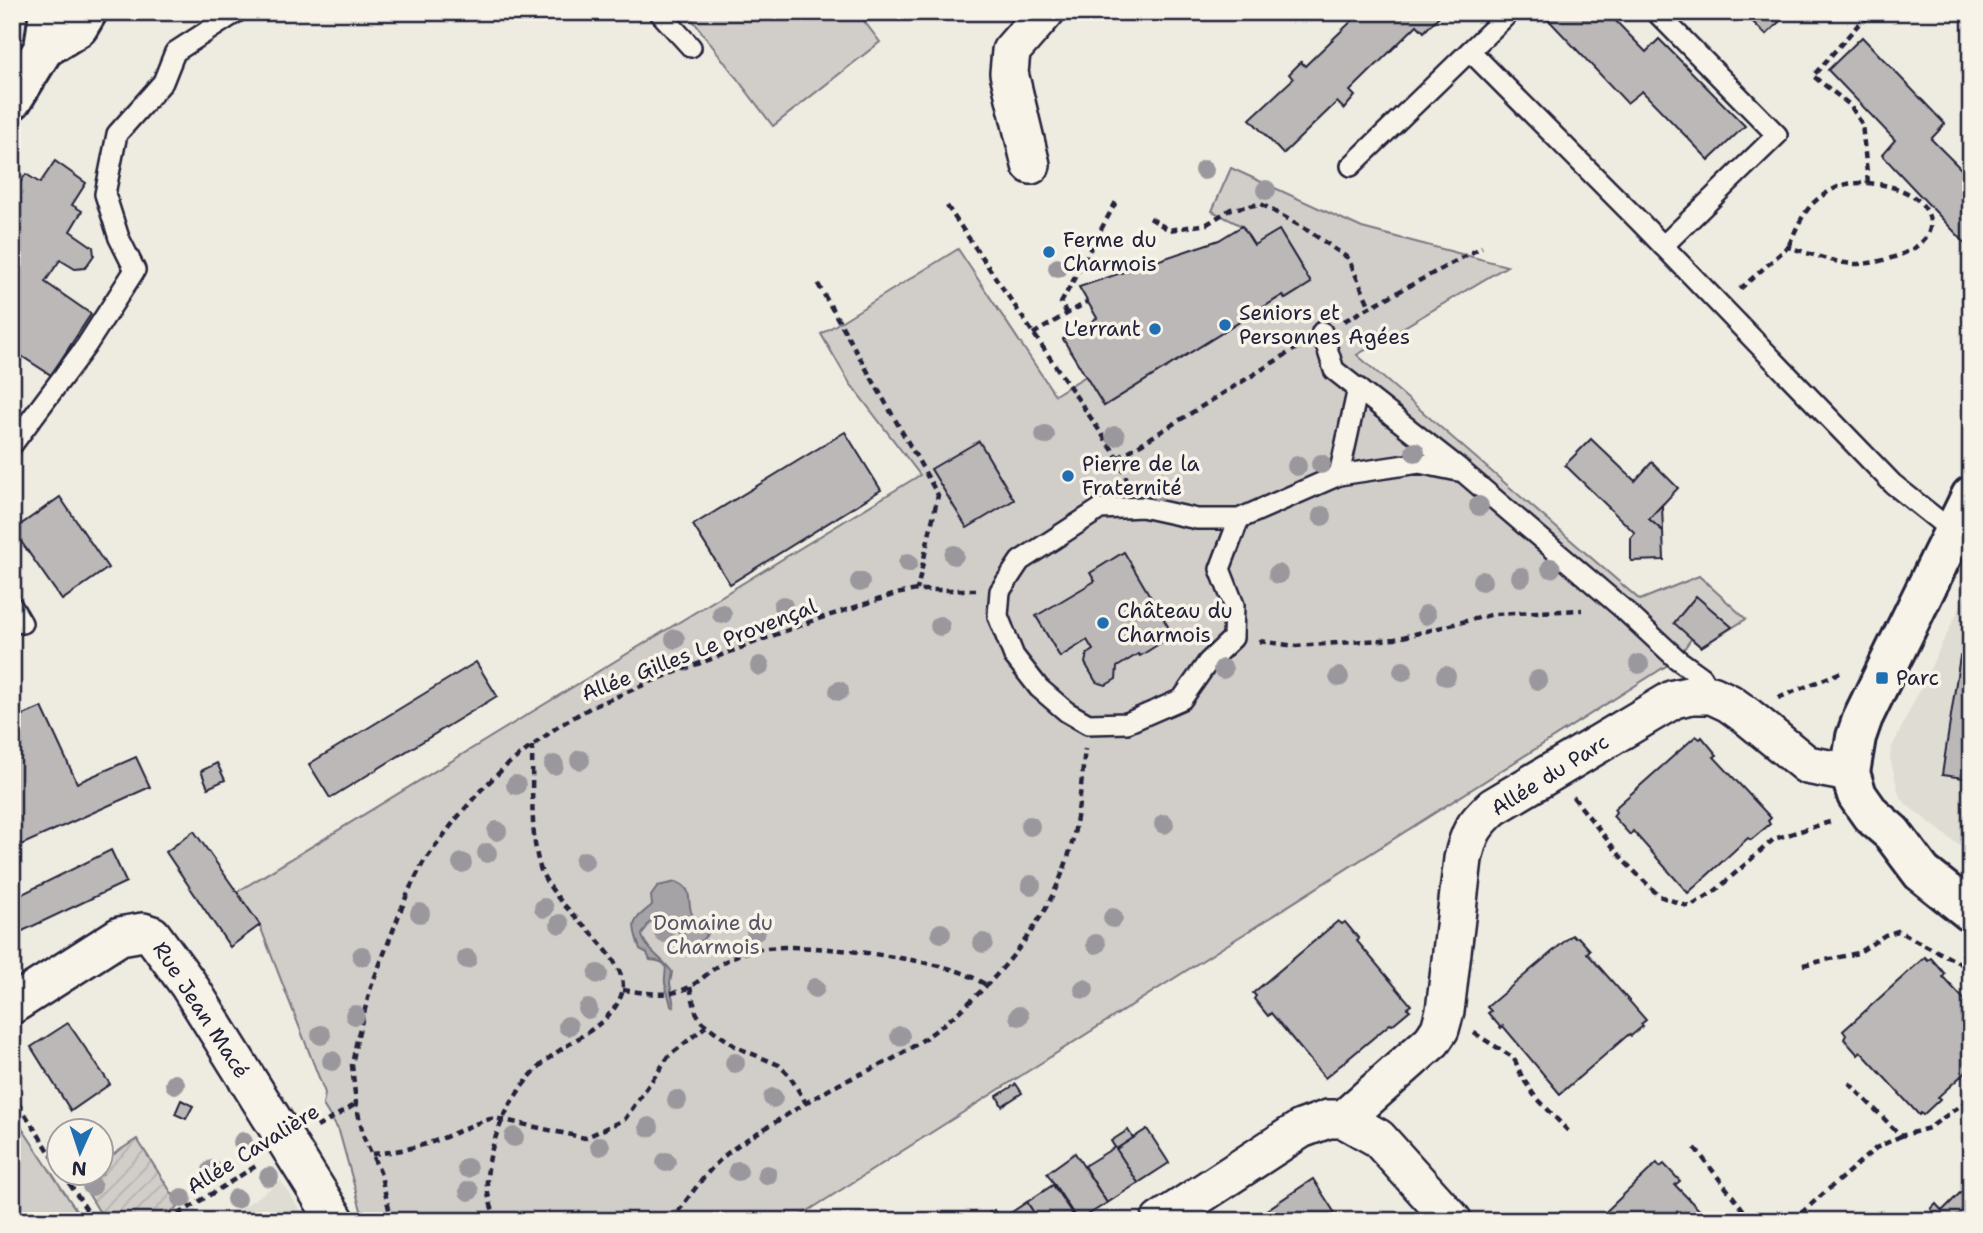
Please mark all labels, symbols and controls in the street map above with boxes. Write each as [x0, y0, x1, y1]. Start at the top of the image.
place label: Ferme du Charmois [1063, 226, 1157, 278]
marker: Ferme du Charmois [1041, 244, 1057, 260]
place label: Seniors et Personnes Agées [1239, 299, 1410, 351]
place label: L'errant [1064, 315, 1141, 343]
marker: Seniors et Personnes Agées [1217, 317, 1233, 333]
marker: L'errant [1147, 321, 1163, 337]
place label: Pierre de la Fraternité [1082, 450, 1200, 502]
marker: Pierre de la Fraternité [1060, 468, 1076, 484]
street label: Allée Gilles Le Provençal [577, 592, 821, 708]
place label: Château du Charmois [1117, 597, 1233, 649]
marker: Château du Charmois [1095, 615, 1111, 631]
place label: Parc [1896, 664, 1939, 692]
marker: Parc [1874, 670, 1890, 686]
street label: Allée du Parc [1486, 728, 1614, 822]
park label: Domaine du Charmois [653, 909, 773, 961]
street label: Rue Jean Macé [146, 936, 256, 1084]
street label: Allée Cavalière [182, 1097, 324, 1201]
north arrow [46, 1118, 116, 1188]
text: N [71, 1156, 87, 1181]

